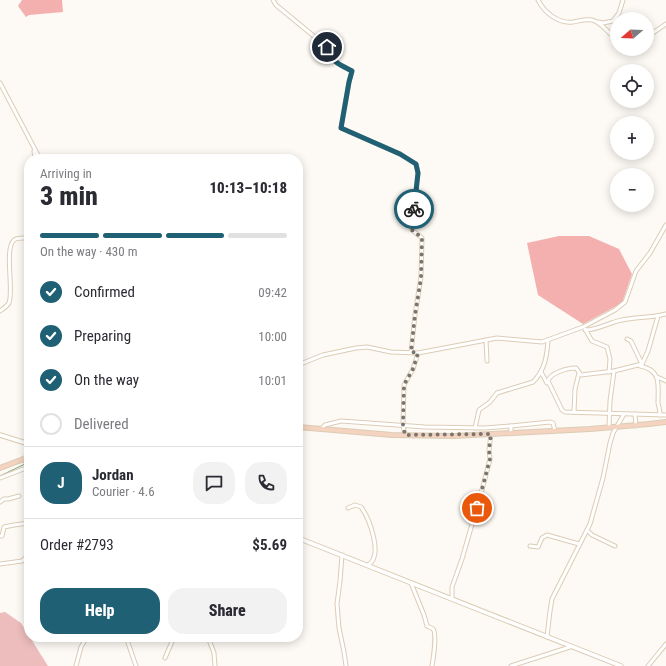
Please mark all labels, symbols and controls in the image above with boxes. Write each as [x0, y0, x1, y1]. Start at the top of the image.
north arrow [610, 12, 654, 56]
map controls [610, 12, 654, 212]
pin [310, 30, 344, 64]
icon: home [316, 36, 338, 58]
button: locate [610, 64, 654, 108]
button: + [610, 116, 654, 160]
text: Arriving in [40, 166, 92, 181]
button: − [610, 168, 654, 212]
text: 10:13–10:18 [209, 179, 287, 197]
text: 3 min [40, 181, 98, 211]
courier [394, 189, 434, 229]
icon: bike [403, 198, 425, 220]
text: On the way · 430 m [40, 244, 137, 259]
icon: check [40, 281, 62, 303]
text: Confirmed [74, 283, 135, 301]
text: 09:42 [258, 285, 287, 300]
icon: check [40, 325, 62, 347]
text: Preparing [74, 327, 131, 345]
text: 10:00 [258, 329, 287, 344]
icon: check [40, 369, 62, 391]
text: On the way [74, 371, 139, 389]
text: 10:01 [258, 373, 287, 388]
text: Delivered [74, 415, 129, 433]
button: chat [193, 462, 235, 504]
button: phone [245, 462, 287, 504]
text: Jordan [92, 466, 134, 484]
text: J [57, 474, 65, 492]
text: Courier · 4.6 [92, 484, 155, 499]
pin [460, 491, 494, 525]
icon: bag [466, 497, 488, 519]
text: Order #2793 [40, 536, 114, 554]
text: $5.69 [252, 536, 287, 554]
button: Help [40, 588, 160, 634]
button: Share [168, 588, 287, 634]

